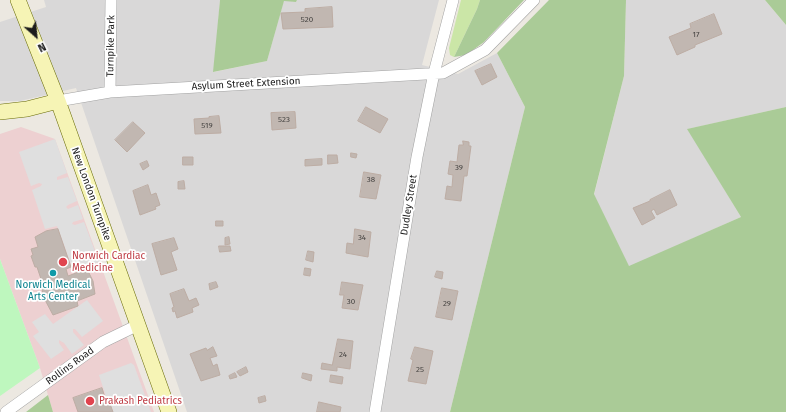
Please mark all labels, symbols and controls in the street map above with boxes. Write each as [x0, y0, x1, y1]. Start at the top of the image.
street label: Turnpike Park [104, 15, 118, 77]
house number: 520 [301, 15, 313, 25]
north arrow [16, 16, 56, 56]
house number: 17 [692, 30, 700, 40]
text: N [35, 40, 48, 55]
street label: Asylum Street Extension [191, 75, 301, 93]
house number: 523 [278, 115, 290, 125]
house number: 519 [201, 121, 213, 131]
street label: New London Turnpike [69, 146, 113, 242]
house number: 39 [455, 163, 463, 173]
street label: Dudley Street [398, 174, 420, 236]
house number: 38 [367, 175, 375, 185]
house number: 34 [358, 233, 366, 243]
place label: Norwich Cardiac Medicine [72, 250, 145, 274]
marker: Norwich Cardiac Medicine [57, 256, 69, 268]
marker: Norwich Medical Arts Center [48, 268, 58, 278]
place label: Norwich Medical Arts Center [16, 279, 90, 302]
house number: 30 [347, 297, 355, 307]
house number: 29 [443, 299, 451, 309]
street label: Rollins Road [44, 344, 96, 388]
house number: 24 [339, 350, 347, 360]
house number: 25 [416, 365, 424, 375]
marker: Prakash Pediatrics [84, 395, 96, 407]
place label: Prakash Pediatrics [99, 395, 182, 407]

